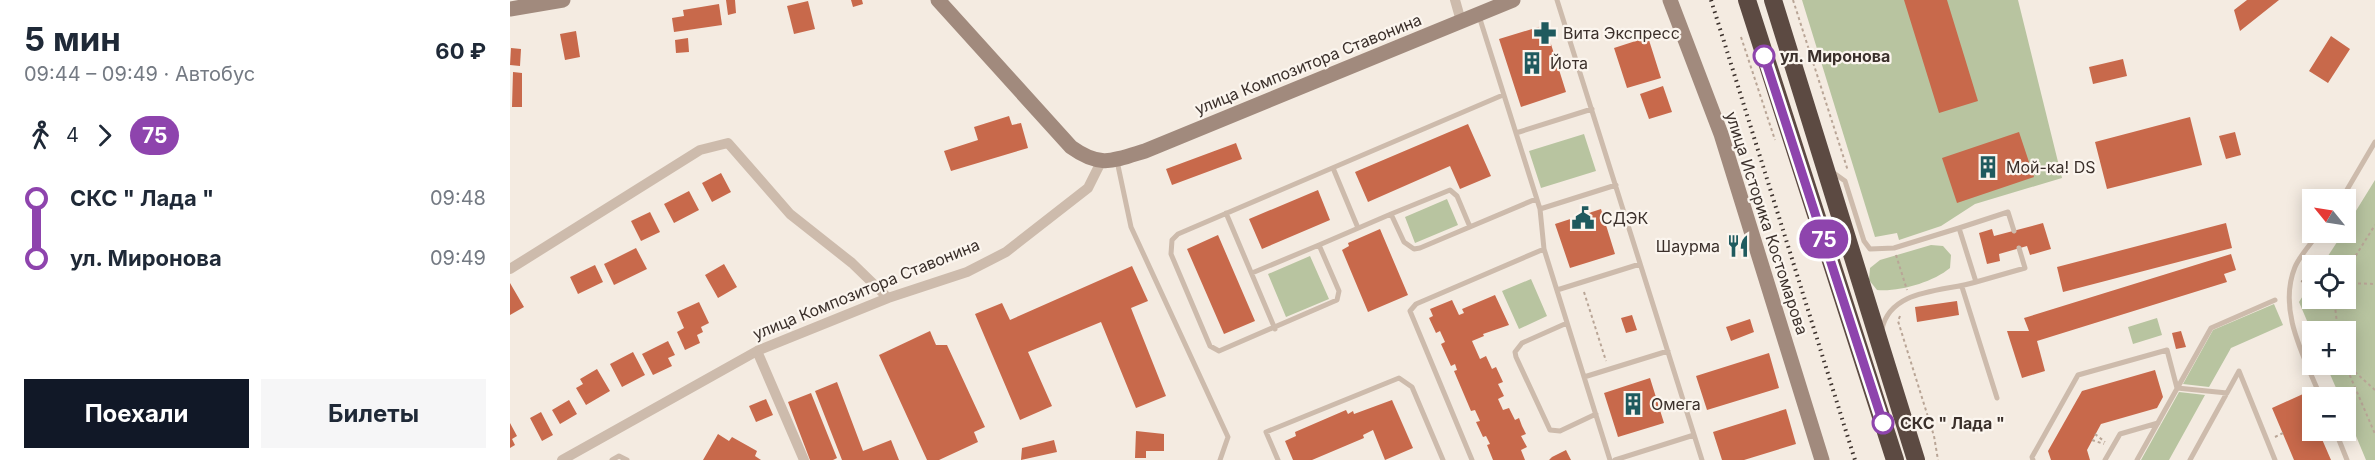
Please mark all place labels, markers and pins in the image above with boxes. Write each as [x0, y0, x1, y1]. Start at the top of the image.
pharmacy icon: Вита Экспресс [1532, 20, 1558, 46]
place label: Вита Экспресс [1563, 23, 1680, 43]
marker: ул. Миронова [1753, 45, 1775, 67]
place label: ул. Миронова [1780, 46, 1890, 66]
building icon: Йота [1519, 50, 1545, 76]
place label: Йота [1550, 53, 1588, 73]
building icon: Мой-ка! DS [1975, 154, 2001, 180]
place label: Мой-ка! DS [2006, 157, 2095, 177]
public building icon: СДЭК [1570, 205, 1596, 231]
place label: СДЭК [1601, 208, 1648, 228]
restaurant icon: Шаурма [1725, 233, 1751, 259]
place label: Шаурма [1656, 236, 1720, 256]
building icon: Омега [1620, 391, 1646, 417]
place label: Омега [1651, 394, 1701, 414]
marker: СКС " Лада " [1872, 412, 1894, 434]
place label: СКС " Лада " [1900, 413, 2005, 433]

